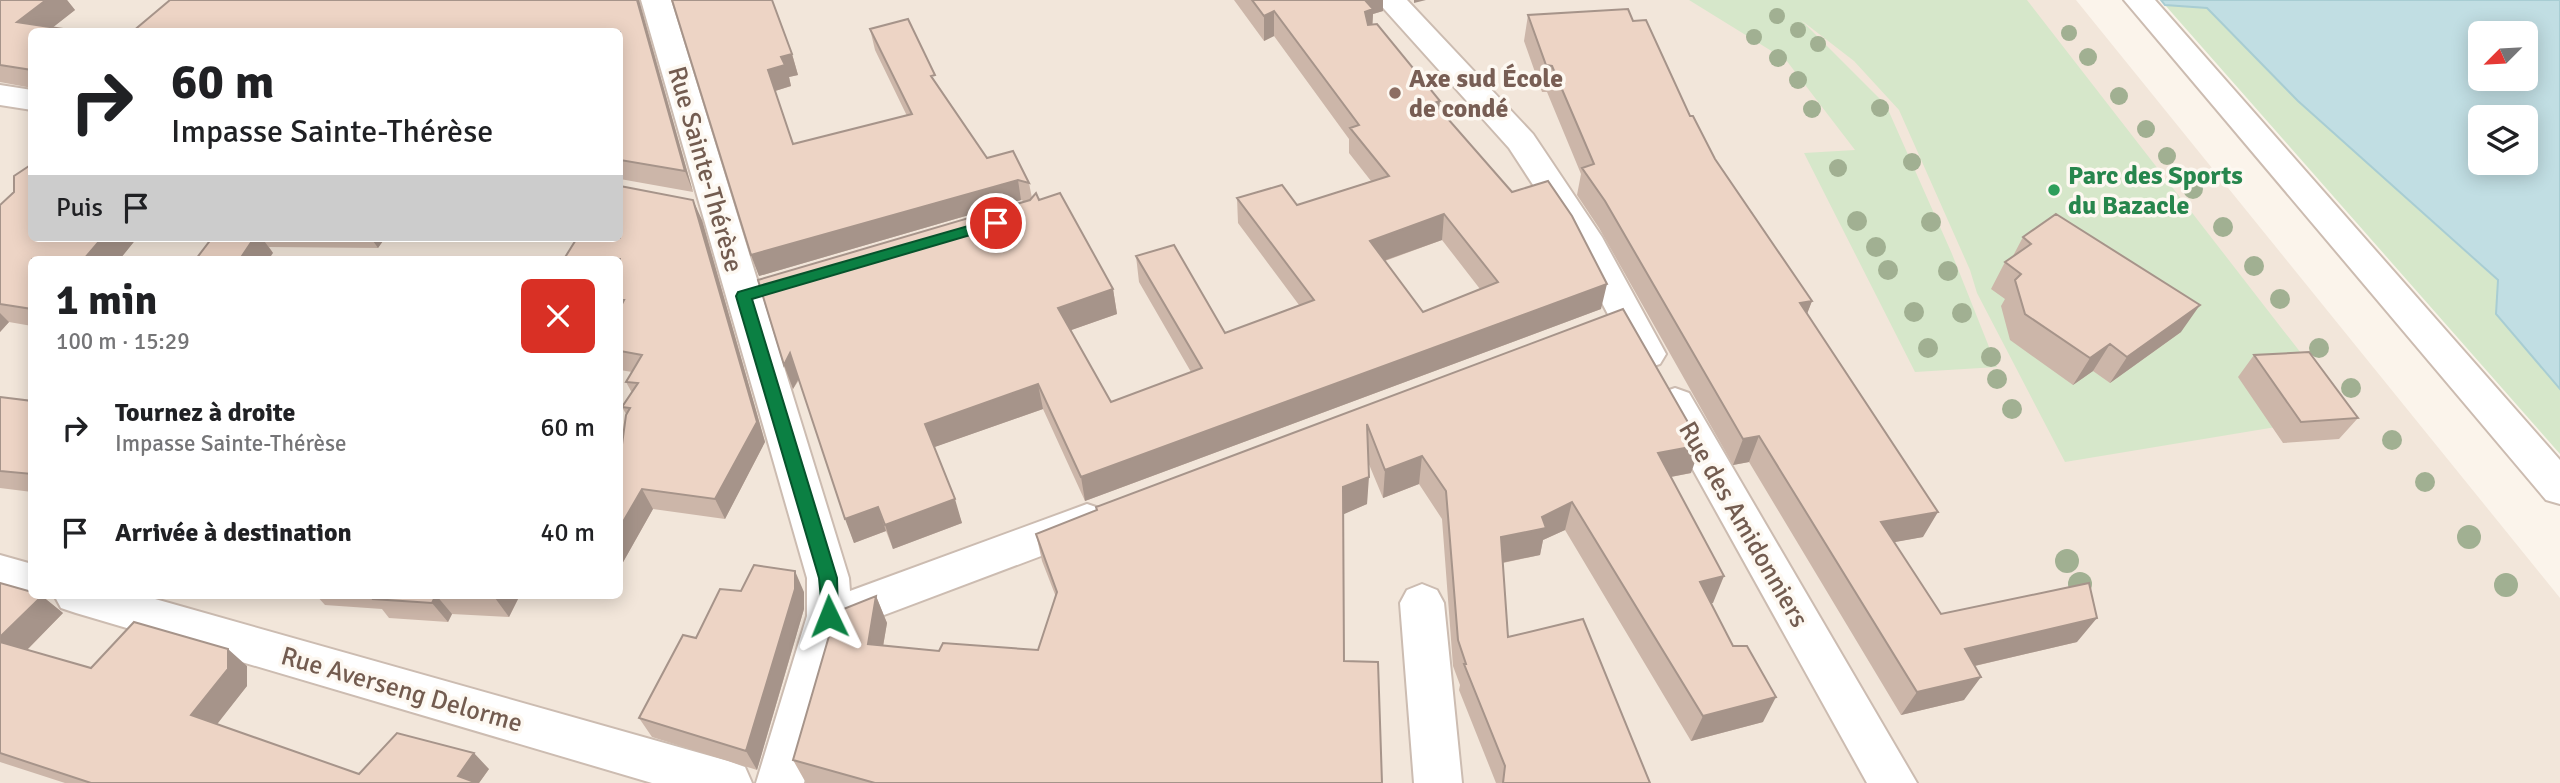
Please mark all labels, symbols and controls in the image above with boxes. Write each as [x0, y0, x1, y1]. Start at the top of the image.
north arrow [2468, 21, 2538, 91]
map controls [2468, 21, 2538, 175]
text: 60 m [171, 52, 274, 112]
icon: right [56, 56, 147, 147]
street label: Rue Sainte-Thérèse [660, 63, 750, 276]
place label: Axe sud École de condé [1409, 63, 1563, 125]
marker: Axe sud École de condé [1387, 85, 1403, 101]
button: layers [2468, 105, 2538, 175]
text: Impasse Sainte-Thérèse [171, 112, 493, 151]
place label: Parc des Sports du Bazacle [2068, 160, 2243, 222]
marker: Parc des Sports du Bazacle [2046, 182, 2062, 198]
icon: arrive [117, 189, 155, 227]
text: Puis [56, 192, 103, 224]
pin [966, 193, 1026, 253]
icon: arrive [977, 204, 1015, 242]
text: 1 min [56, 275, 157, 326]
button: close [521, 279, 595, 353]
text: 100 m · 15:29 [56, 327, 190, 356]
text: Tournez à droite [115, 397, 295, 429]
icon: right [56, 409, 94, 447]
text: 60 m [540, 412, 595, 444]
street label: Rue des Amidonniers [1671, 416, 1815, 633]
text: Impasse Sainte-Thérèse [115, 429, 347, 458]
icon: arrive [56, 514, 94, 552]
text: Arrivée à destination [115, 517, 352, 549]
text: 40 m [540, 517, 595, 549]
position arrow [792, 579, 866, 653]
street label: Rue Averseng Delorme [277, 640, 526, 740]

